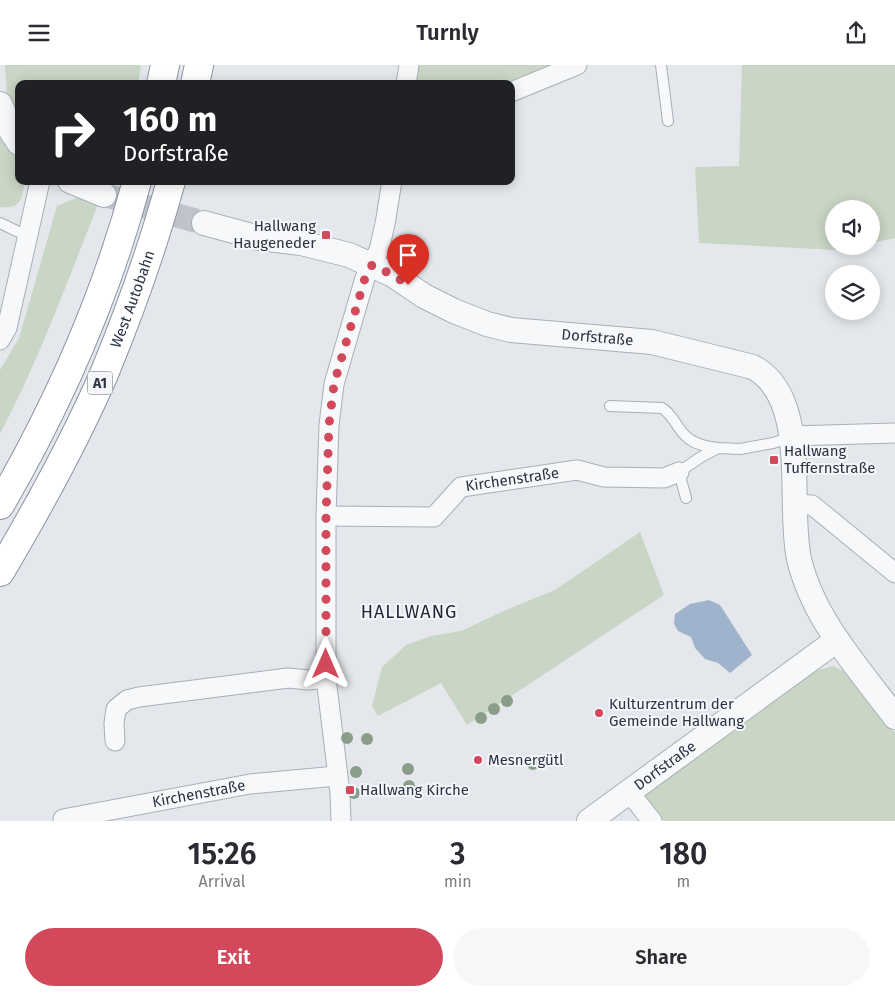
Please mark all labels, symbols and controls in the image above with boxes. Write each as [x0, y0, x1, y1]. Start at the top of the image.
icon: menu [25, 19, 53, 47]
text: Turnly [416, 19, 479, 46]
icon: share [842, 19, 870, 47]
text: 160 m [123, 98, 217, 140]
icon: right [40, 100, 105, 165]
text: Dorfstraße [123, 140, 229, 167]
map controls [825, 200, 880, 320]
button: sound [825, 200, 880, 255]
place label: Hallwang Haugeneder [233, 217, 316, 252]
marker: Hallwang Haugeneder [320, 229, 332, 241]
pin [387, 234, 429, 285]
icon: arrive [394, 241, 422, 269]
street label: West Autobahn [106, 248, 159, 351]
button: layers [825, 265, 880, 320]
street label: Dorfstraße [561, 325, 634, 349]
road number: A1 [88, 371, 112, 395]
place label: Hallwang Tuffernstraße [784, 442, 875, 477]
marker: Hallwang Tuffernstraße [768, 454, 780, 466]
street label: Kirchenstraße [464, 464, 560, 495]
district label: HALLWANG [361, 601, 457, 623]
position arrow [299, 637, 351, 689]
place label: Kulturzentrum der Gemeinde Hallwang [609, 695, 744, 730]
marker: Kulturzentrum der Gemeinde Hallwang [593, 707, 605, 719]
street label: Dorfstraße [630, 737, 699, 794]
place label: Mesnergütl [488, 751, 564, 769]
marker: Mesnergütl [472, 754, 484, 766]
street label: Kirchenstraße [151, 776, 247, 811]
place label: Hallwang Kirche [360, 781, 469, 799]
marker: Hallwang Kirche [344, 784, 356, 796]
text: 15:26 [188, 836, 256, 872]
text: 3 [450, 836, 465, 872]
text: 180 [659, 836, 707, 872]
text: Arrival [199, 872, 245, 891]
text: min [444, 872, 472, 891]
text: m [676, 872, 690, 891]
button: Exit [25, 928, 443, 986]
button: Share [453, 928, 870, 986]

